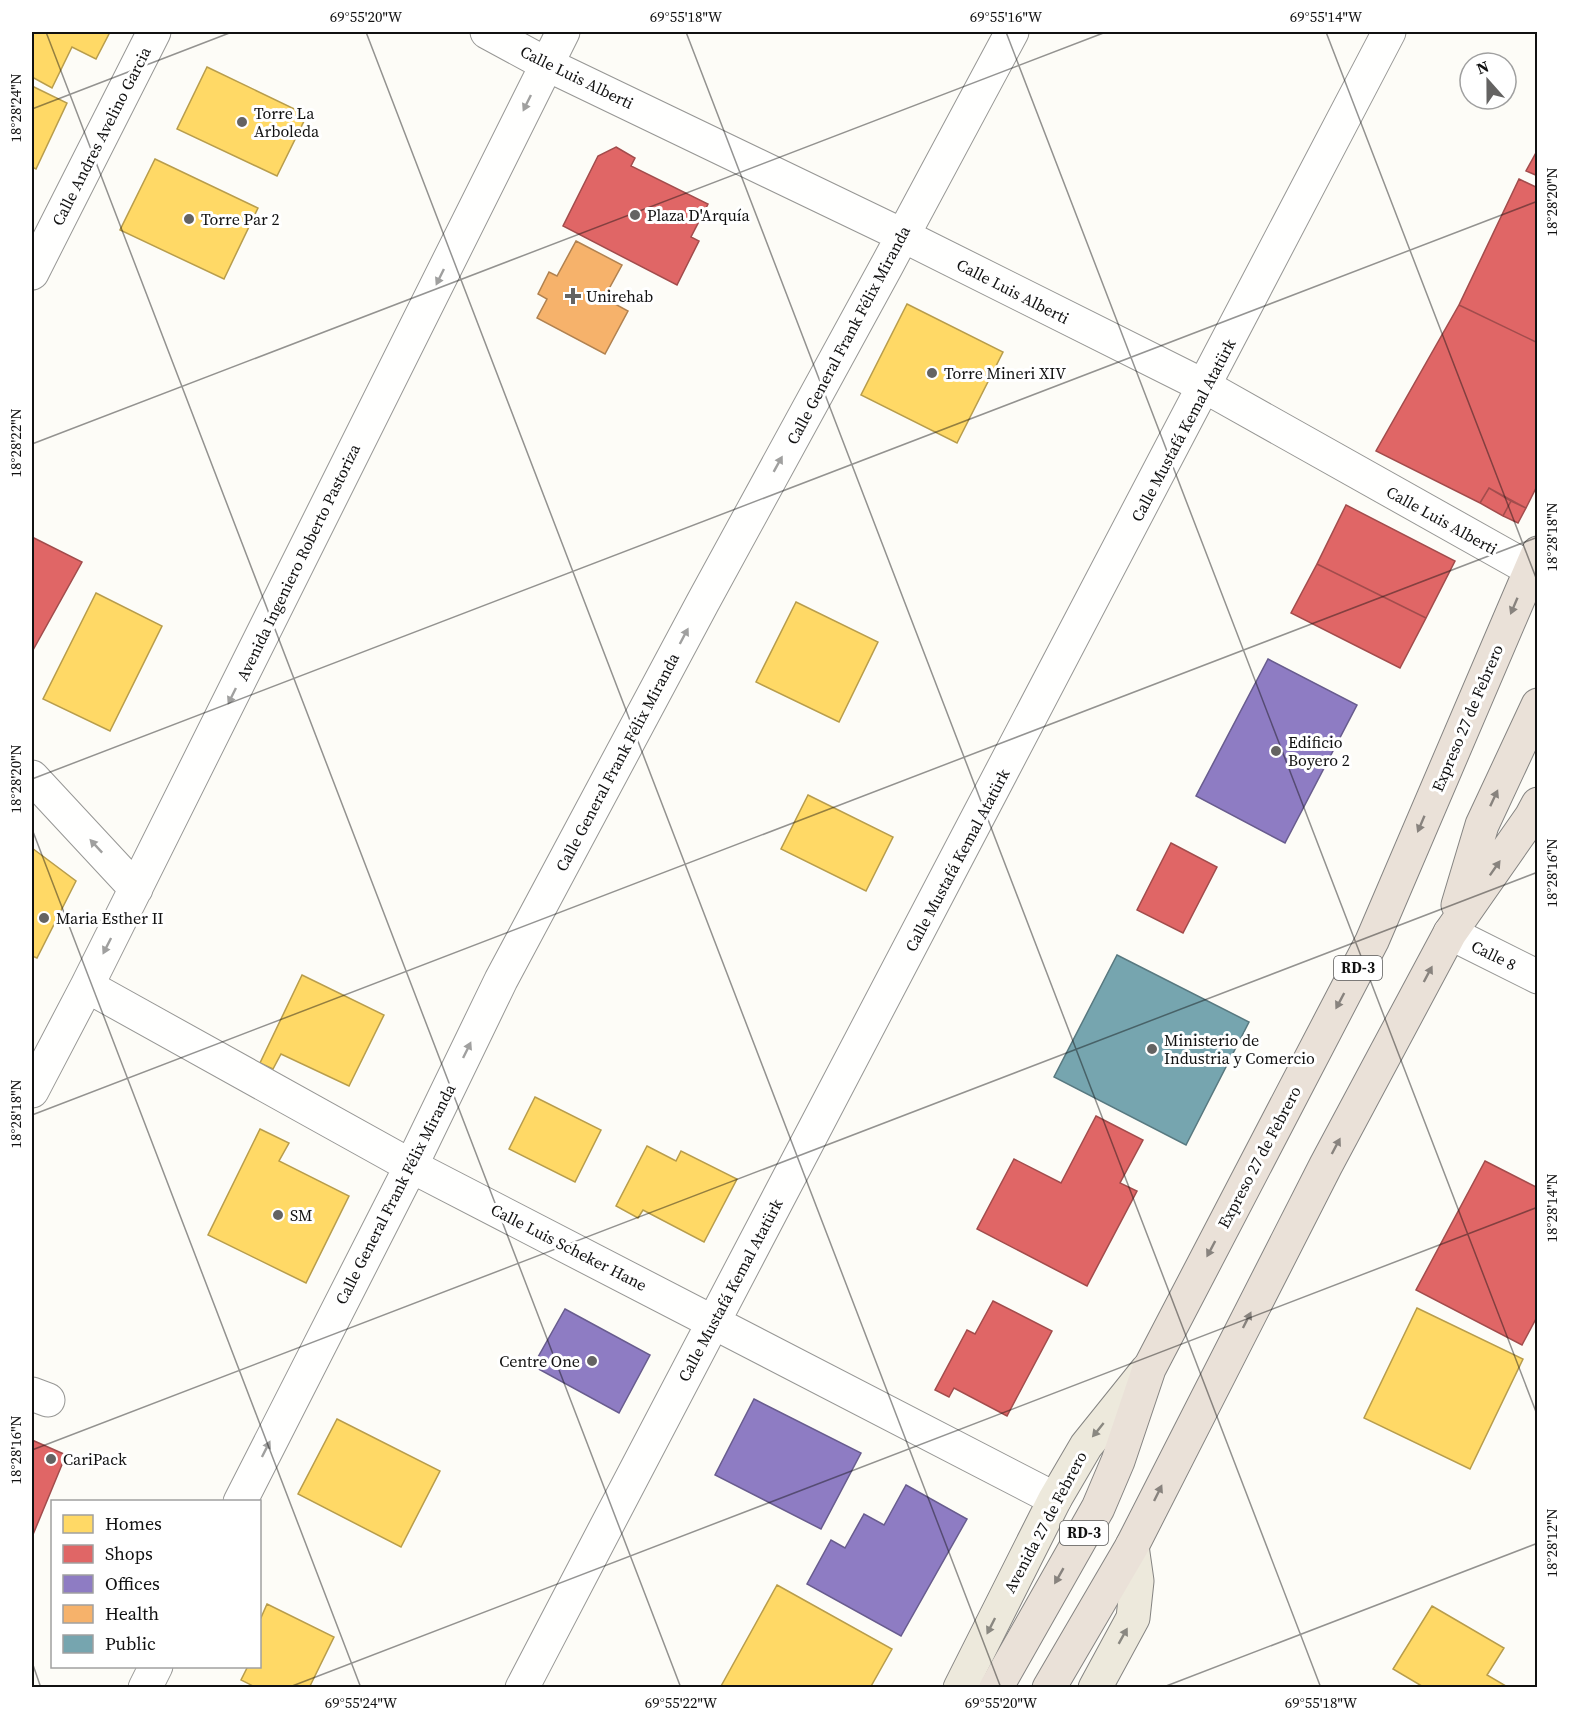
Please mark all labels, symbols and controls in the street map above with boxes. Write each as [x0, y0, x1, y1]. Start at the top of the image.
text: 69°55'20"W [330, 6, 403, 27]
text: 69°55'18"W [650, 6, 723, 27]
text: 69°55'16"W [970, 6, 1043, 27]
text: 69°55'14"W [1290, 6, 1363, 27]
street label: Calle Luis Alberti [517, 40, 637, 114]
street label: Calle Andres Avelino Garcia [46, 42, 156, 229]
north arrow [1458, 51, 1518, 111]
text: N [1473, 55, 1492, 79]
text: 18°28'24"N [5, 73, 26, 143]
one-way arrow [522, 94, 532, 111]
place label: Torre La Arboleda [254, 102, 320, 142]
marker: Torre La Arboleda [235, 115, 249, 129]
text: 18°28'20"N [1541, 167, 1562, 237]
place label: Plaza D'Arquía [647, 204, 751, 226]
place label: Torre Par 2 [201, 208, 280, 230]
marker: Plaza D'Arquía [628, 208, 642, 222]
marker: Torre Par 2 [182, 212, 196, 226]
street label: Calle General Frank Félix Miranda [781, 221, 916, 448]
street label: Calle Luis Alberti [953, 253, 1073, 329]
one-way arrow [436, 269, 445, 286]
place label: Unirehab [586, 285, 653, 307]
marker: Unirehab [564, 287, 582, 305]
street label: Calle Mustafá Kemal Atatürk [1125, 335, 1241, 525]
place label: Torre Mineri XIV [944, 362, 1066, 384]
marker: Torre Mineri XIV [925, 366, 939, 380]
text: 18°28'22"N [5, 408, 26, 478]
street label: Avenida Ingeniero Roberto Pastoriza [231, 439, 365, 684]
one-way arrow [773, 456, 783, 473]
street label: Calle Luis Alberti [1383, 480, 1501, 560]
text: 18°28'18"N [1541, 502, 1562, 572]
one-way arrow [1509, 597, 1518, 615]
one-way arrow [680, 627, 689, 644]
street label: Expreso 27 de Febrero [1426, 641, 1508, 795]
street label: Calle General Frank Félix Miranda [550, 648, 685, 875]
one-way arrow [227, 688, 236, 705]
place label: Edificio Boyero 2 [1288, 731, 1350, 771]
text: 18°28'20"N [5, 744, 26, 814]
marker: Edificio Boyero 2 [1269, 744, 1283, 758]
street label: Calle Mustafá Kemal Atatürk [899, 765, 1015, 955]
one-way arrow [1490, 789, 1499, 806]
one-way arrow [1416, 816, 1426, 834]
text: 18°28'16"N [1541, 838, 1562, 908]
one-way arrow [89, 839, 103, 854]
one-way arrow [1489, 860, 1501, 876]
place label: Maria Esther II [56, 907, 164, 929]
marker: Maria Esther II [37, 911, 51, 925]
street label: Calle 8 [1468, 935, 1520, 975]
one-way arrow [103, 937, 112, 954]
road number: RD-3 [1334, 956, 1382, 980]
one-way arrow [1423, 966, 1433, 983]
one-way arrow [1335, 993, 1345, 1010]
place label: Ministerio de Industria y Comercio [1164, 1029, 1315, 1069]
one-way arrow [462, 1041, 471, 1058]
marker: Ministerio de Industria y Comercio [1145, 1042, 1159, 1056]
text: 18°28'18"N [5, 1079, 26, 1149]
street label: Calle General Frank Félix Miranda [330, 1079, 461, 1308]
street label: Expreso 27 de Febrero [1212, 1082, 1306, 1232]
one-way arrow [1331, 1138, 1341, 1155]
text: 18°28'14"N [1541, 1173, 1562, 1243]
street label: Calle Mustafá Kemal Atatürk [672, 1195, 788, 1385]
street label: Calle Luis Scheker Hane [487, 1198, 651, 1296]
place label: SM [290, 1204, 312, 1226]
marker: SM [271, 1208, 285, 1222]
one-way arrow [1206, 1240, 1216, 1257]
one-way arrow [1242, 1311, 1252, 1328]
place label: Centre One [499, 1350, 580, 1372]
marker: Centre One [585, 1354, 599, 1368]
text: 18°28'16"N [5, 1415, 26, 1485]
one-way arrow [1092, 1422, 1105, 1438]
one-way arrow [262, 1441, 271, 1458]
street label: Avenida 27 de Febrero [998, 1447, 1092, 1597]
place label: CariPack [63, 1448, 127, 1470]
marker: CariPack [44, 1452, 58, 1466]
one-way arrow [1153, 1485, 1163, 1502]
legend [51, 1500, 261, 1668]
text: 18°28'12"N [1541, 1508, 1562, 1578]
text: Homes [105, 1511, 162, 1536]
road number: RD-3 [1060, 1521, 1108, 1545]
text: Shops [105, 1541, 153, 1566]
one-way arrow [1054, 1568, 1065, 1584]
text: Offices [105, 1571, 160, 1596]
text: Health [105, 1601, 159, 1626]
one-way arrow [986, 1618, 996, 1635]
one-way arrow [1118, 1627, 1128, 1644]
text: Public [105, 1631, 156, 1656]
text: 69°55'24"W [325, 1692, 398, 1713]
text: 69°55'22"W [645, 1692, 718, 1713]
text: 69°55'20"W [965, 1692, 1038, 1713]
text: 69°55'18"W [1285, 1692, 1358, 1713]

